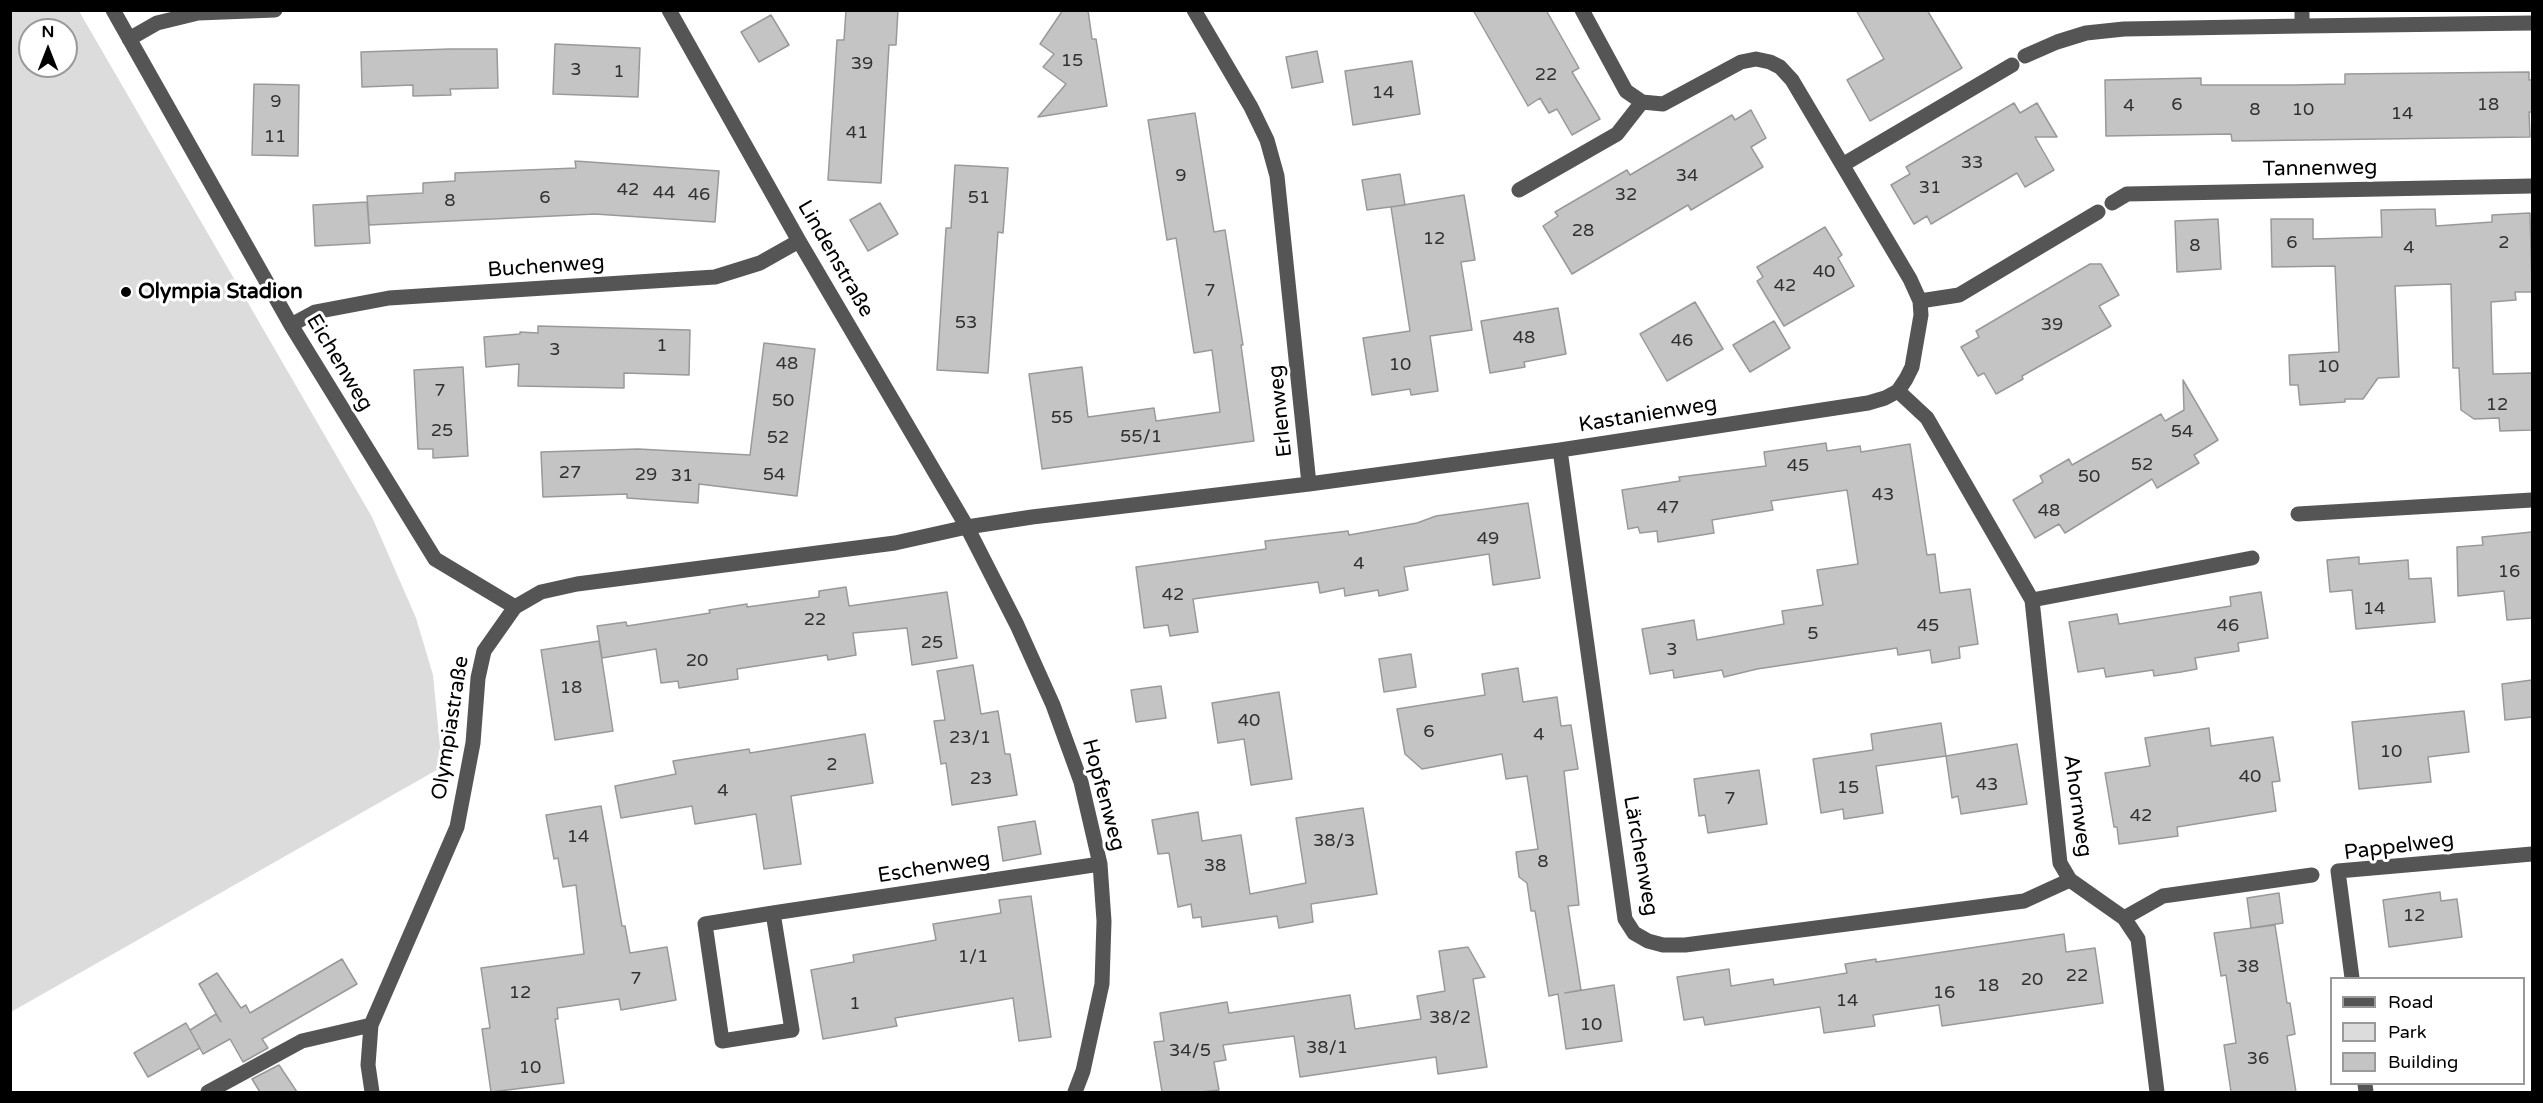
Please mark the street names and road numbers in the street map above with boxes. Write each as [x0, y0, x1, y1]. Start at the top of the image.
street label: Tannenweg [2262, 155, 2378, 183]
street label: Lindenstraße [791, 196, 879, 322]
street label: Buchenweg [487, 250, 605, 284]
street label: Eichenweg [300, 310, 378, 416]
street label: Erlenweg [1264, 364, 1298, 458]
street label: Kastanienweg [1577, 392, 1719, 438]
street label: Olympiastraße [427, 654, 475, 802]
street label: Hopfenweg [1076, 736, 1130, 854]
street label: Ahornweg [2057, 753, 2097, 859]
street label: Lärchenweg [1617, 794, 1663, 918]
street label: Pappelweg [2343, 828, 2455, 866]
street label: Eschenweg [876, 847, 992, 889]

